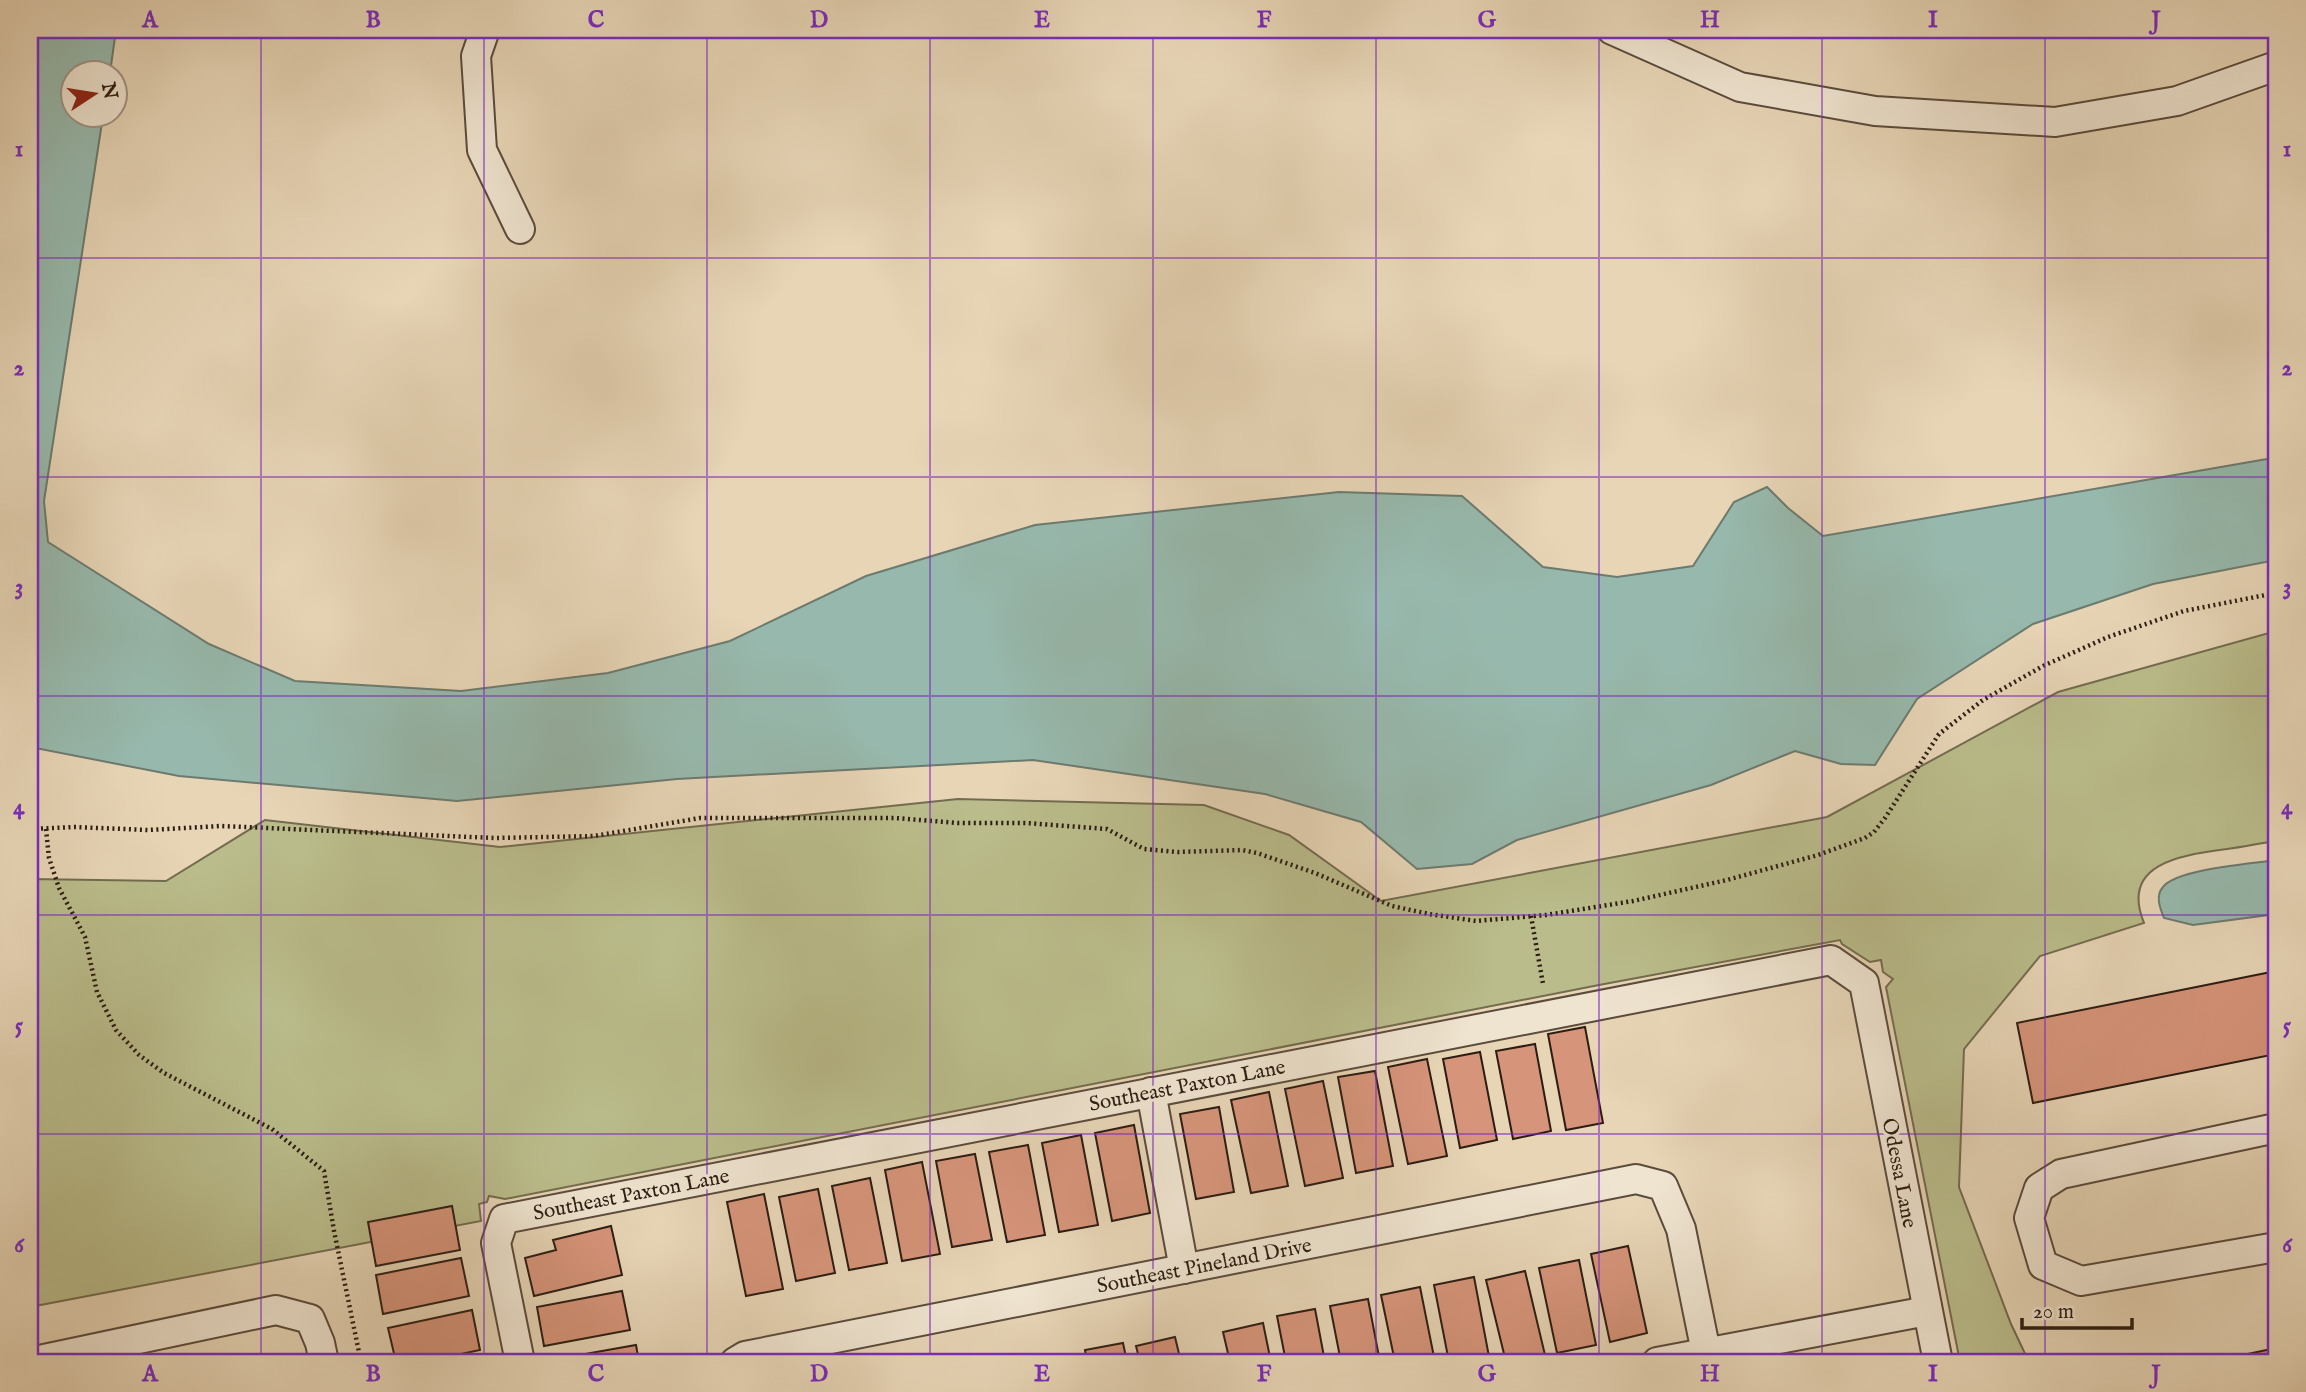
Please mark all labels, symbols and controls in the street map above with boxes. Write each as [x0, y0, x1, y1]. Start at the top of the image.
text: A [141, 6, 159, 35]
text: B [365, 6, 381, 35]
text: C [588, 6, 605, 35]
text: D [810, 6, 828, 35]
text: E [1034, 6, 1050, 35]
text: F [1257, 6, 1272, 35]
text: G [1478, 6, 1497, 35]
text: H [1700, 6, 1720, 35]
text: I [1928, 6, 1938, 35]
text: J [2148, 6, 2161, 35]
north arrow [60, 60, 130, 130]
text: N [95, 79, 122, 102]
text: 1 [15, 135, 23, 164]
text: 1 [2283, 135, 2291, 164]
text: 2 [14, 354, 25, 383]
text: 2 [2282, 354, 2293, 383]
text: 3 [15, 573, 23, 602]
text: 3 [2283, 573, 2291, 602]
text: 4 [13, 793, 25, 822]
text: 4 [2281, 793, 2293, 822]
text: 5 [15, 1012, 24, 1041]
text: 5 [2283, 1012, 2292, 1041]
street label: Southeast Paxton Lane [1087, 1054, 1288, 1119]
street label: Odessa Lane [1875, 1116, 1922, 1231]
street label: Southeast Paxton Lane [531, 1163, 732, 1228]
text: 6 [14, 1231, 25, 1260]
text: 6 [2282, 1231, 2293, 1260]
street label: Southeast Pineland Drive [1095, 1232, 1314, 1301]
scale bar [2022, 1287, 2133, 1331]
text: 20 m [2033, 1299, 2074, 1326]
text: A [141, 1360, 159, 1389]
text: B [365, 1360, 381, 1389]
text: C [588, 1360, 605, 1389]
text: D [810, 1360, 828, 1389]
text: E [1034, 1360, 1050, 1389]
text: F [1257, 1360, 1272, 1389]
text: G [1478, 1360, 1497, 1389]
text: H [1700, 1360, 1720, 1389]
text: I [1928, 1360, 1938, 1389]
text: J [2148, 1360, 2161, 1389]

